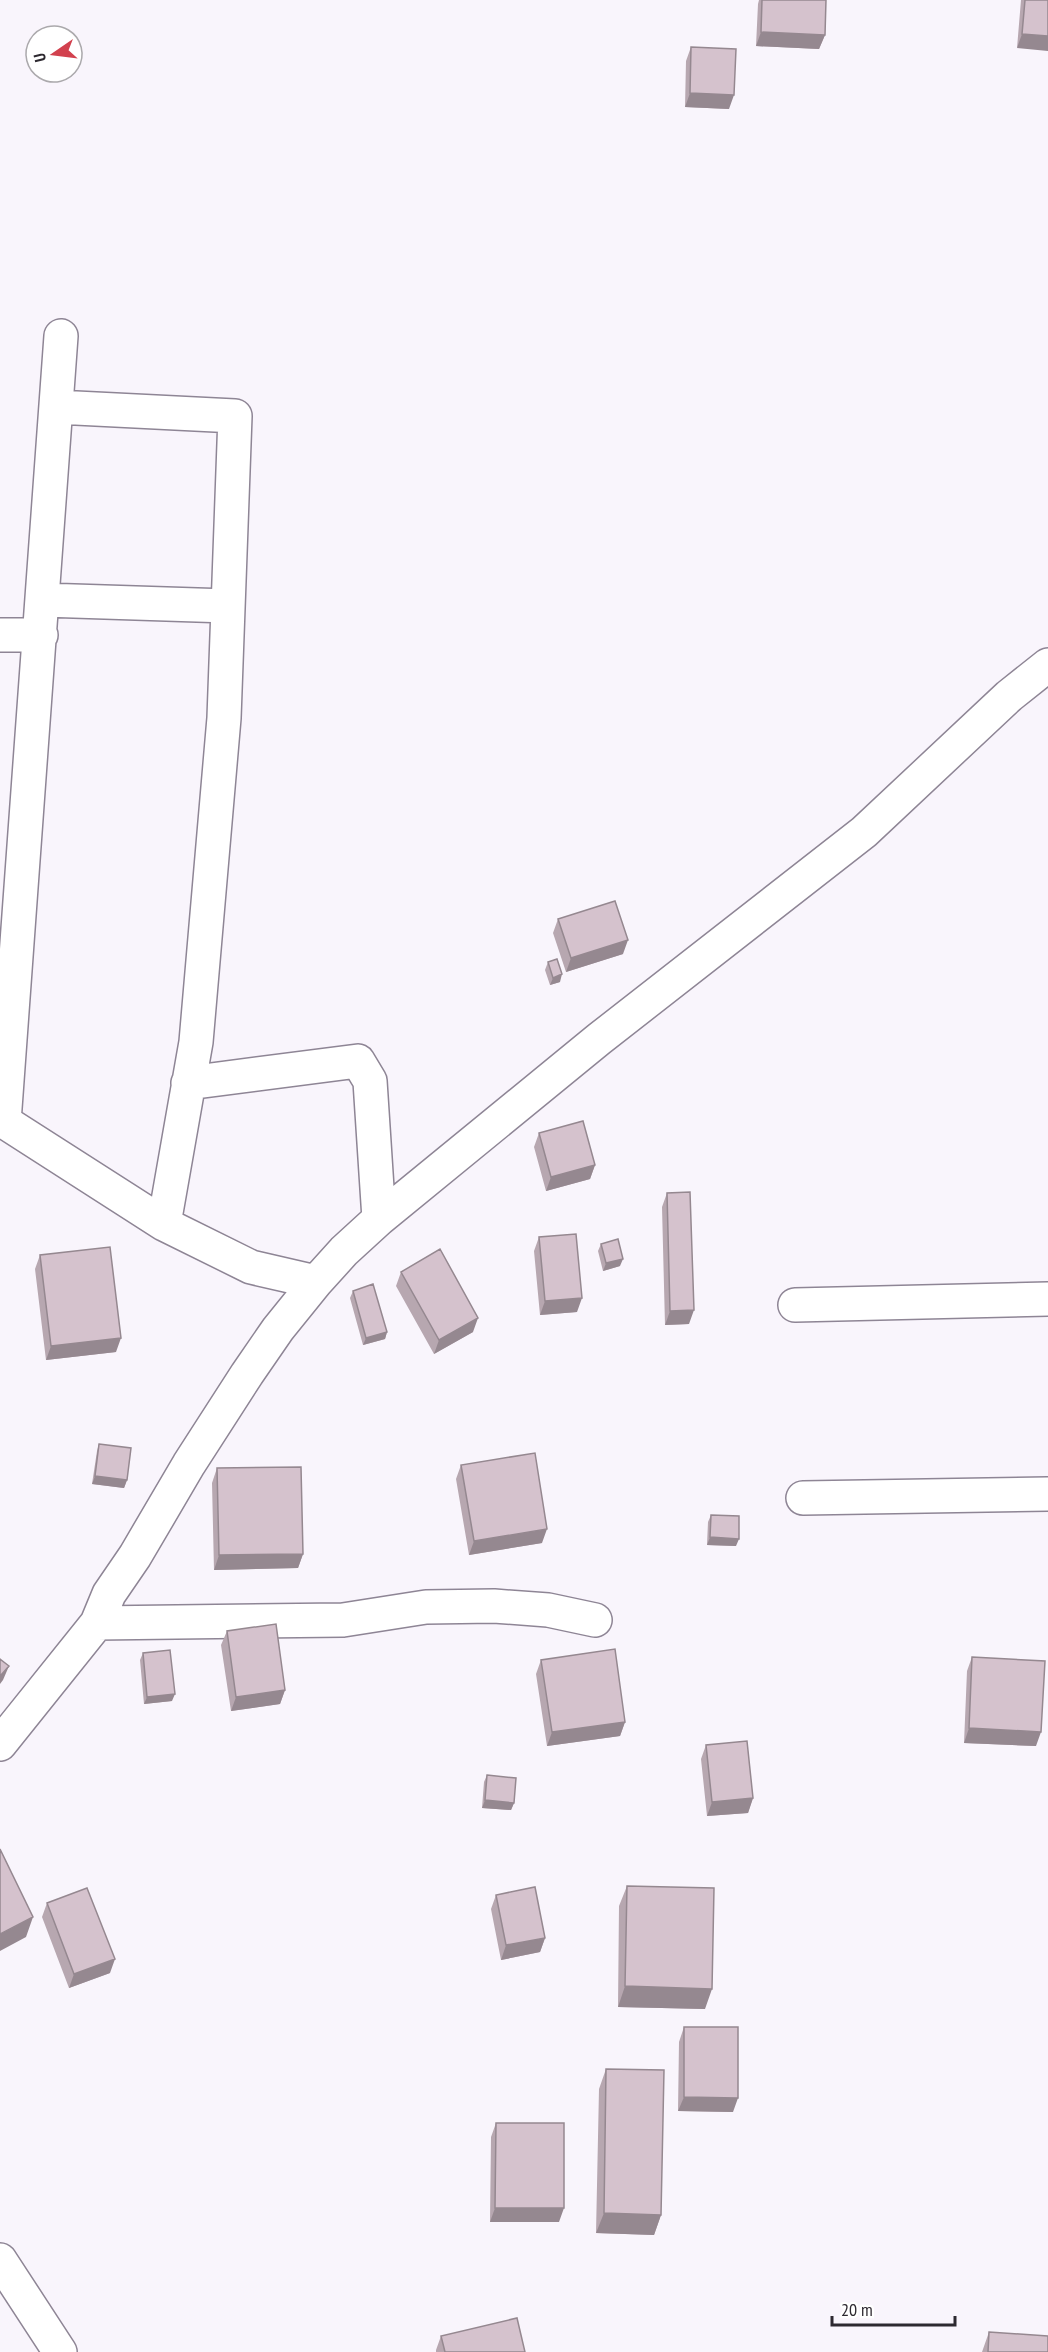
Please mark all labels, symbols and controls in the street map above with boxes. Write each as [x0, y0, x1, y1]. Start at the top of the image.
north arrow [24, 24, 84, 84]
text: U [29, 51, 50, 64]
scale bar [832, 2289, 955, 2327]
text: 20 m [841, 2298, 873, 2321]

